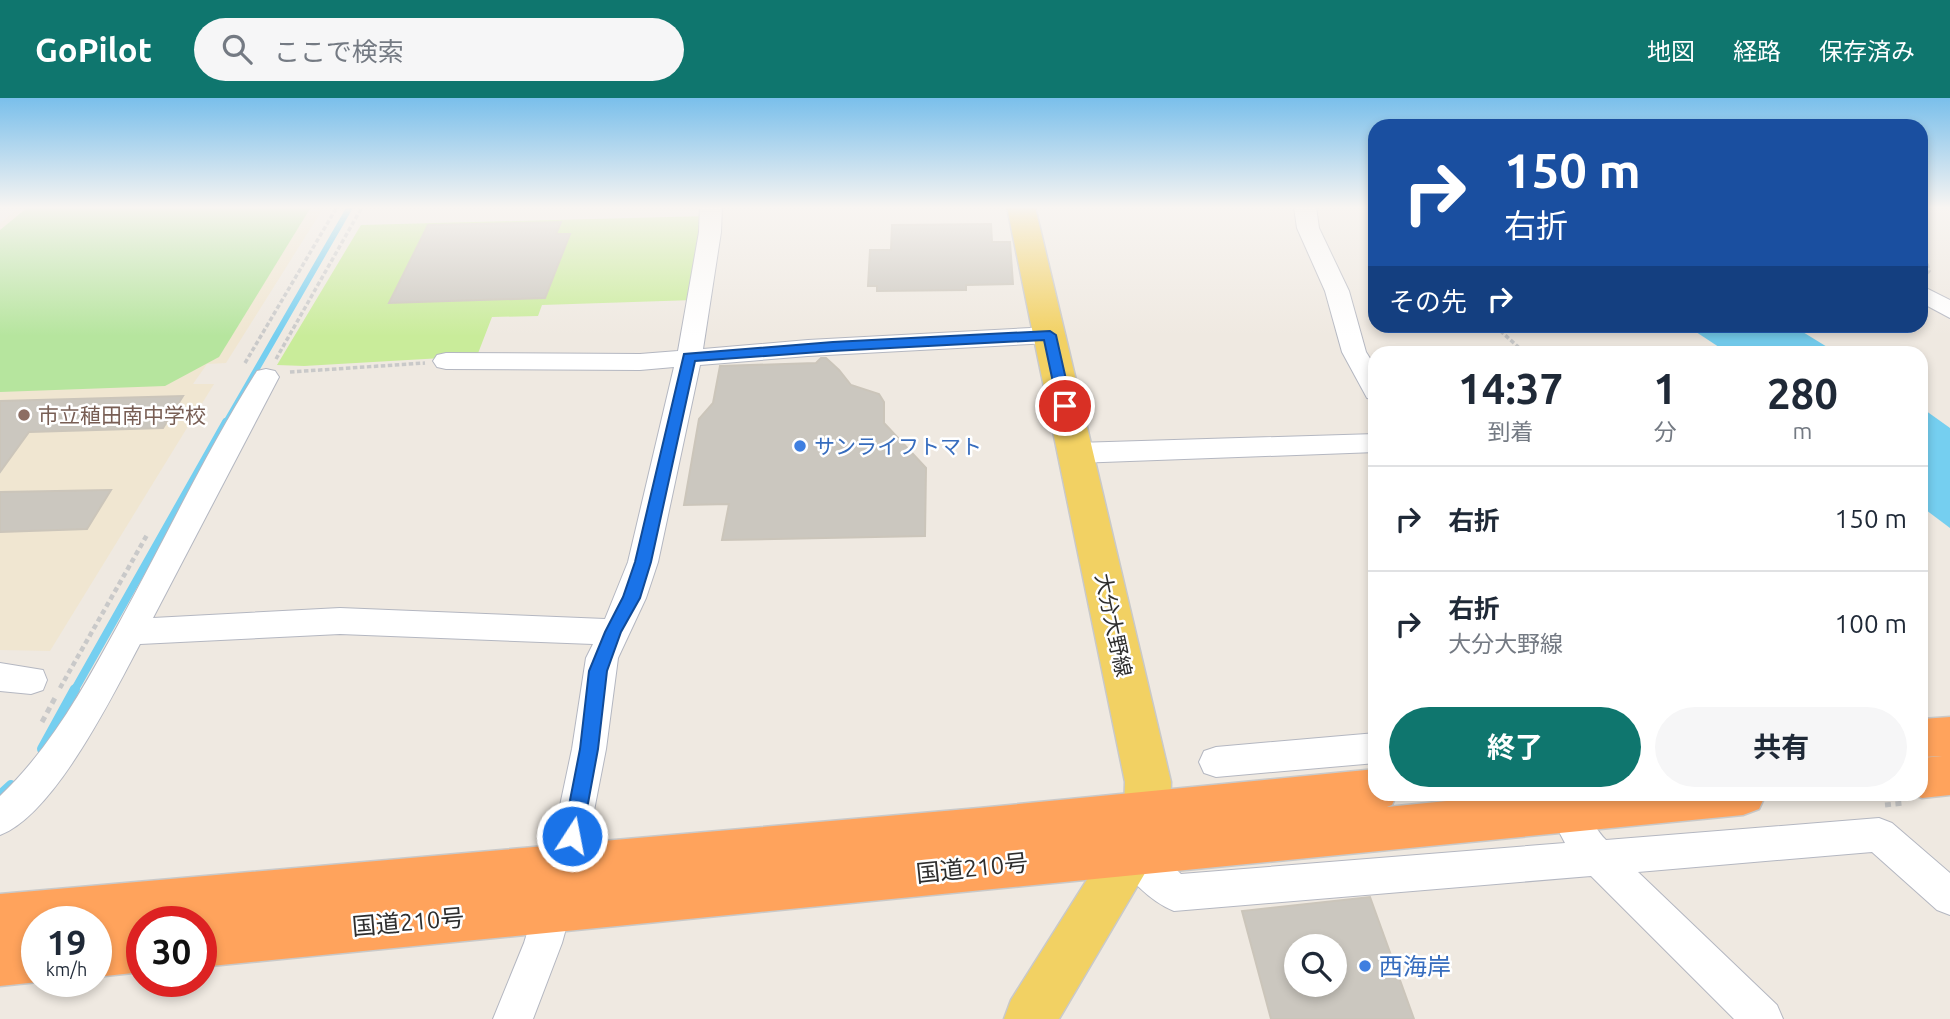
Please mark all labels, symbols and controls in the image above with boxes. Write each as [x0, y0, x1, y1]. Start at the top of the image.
search box [194, 18, 684, 81]
icon: search [218, 30, 256, 68]
text: GoPilot [35, 31, 152, 68]
text: ここで検索 [274, 37, 404, 66]
text: 地図 [1647, 38, 1695, 65]
text: 経路 [1733, 38, 1781, 65]
text: 保存済み [1819, 38, 1915, 65]
text: 150 m [1504, 142, 1641, 197]
icon: right [1389, 147, 1480, 238]
text: 右折 [1504, 207, 1568, 243]
icon: right [1481, 280, 1519, 318]
text: その先 [1389, 287, 1467, 316]
text: 14:37 [1458, 365, 1563, 412]
text: 1 [1653, 365, 1677, 412]
text: 280 [1767, 370, 1838, 417]
pin [1035, 376, 1095, 436]
icon: arrive [1046, 387, 1084, 425]
place label: 市立稙田南中学校 [38, 403, 206, 427]
marker: 市立稙田南中学校 [16, 407, 32, 423]
text: m [1793, 418, 1812, 443]
text: 到着 [1488, 419, 1534, 444]
text: 分 [1654, 419, 1677, 444]
place label: サンライフトマト [814, 434, 982, 458]
marker: サンライフトマト [792, 438, 808, 454]
icon: right [1389, 500, 1427, 538]
text: 150 m [1835, 504, 1907, 533]
text: 右折 [1448, 506, 1500, 535]
street label: 大分大野線 [1091, 571, 1137, 679]
text: 右折 [1448, 594, 1500, 623]
icon: right [1389, 605, 1427, 643]
text: 100 m [1835, 609, 1907, 638]
text: 大分大野線 [1448, 631, 1563, 656]
button: 終了 [1389, 707, 1641, 787]
button: 共有 [1655, 707, 1907, 787]
position arrow [535, 799, 609, 873]
street label: 国道210号 [915, 849, 1029, 887]
street label: 国道210号 [351, 904, 465, 940]
speed limit sign: 30 [126, 906, 217, 997]
text: 19 [47, 922, 86, 962]
map controls [1284, 934, 1347, 997]
button: search [1284, 934, 1347, 997]
place label: 西海岸 [1379, 953, 1451, 980]
marker: 西海岸 [1357, 958, 1373, 974]
text: km/h [46, 959, 87, 979]

